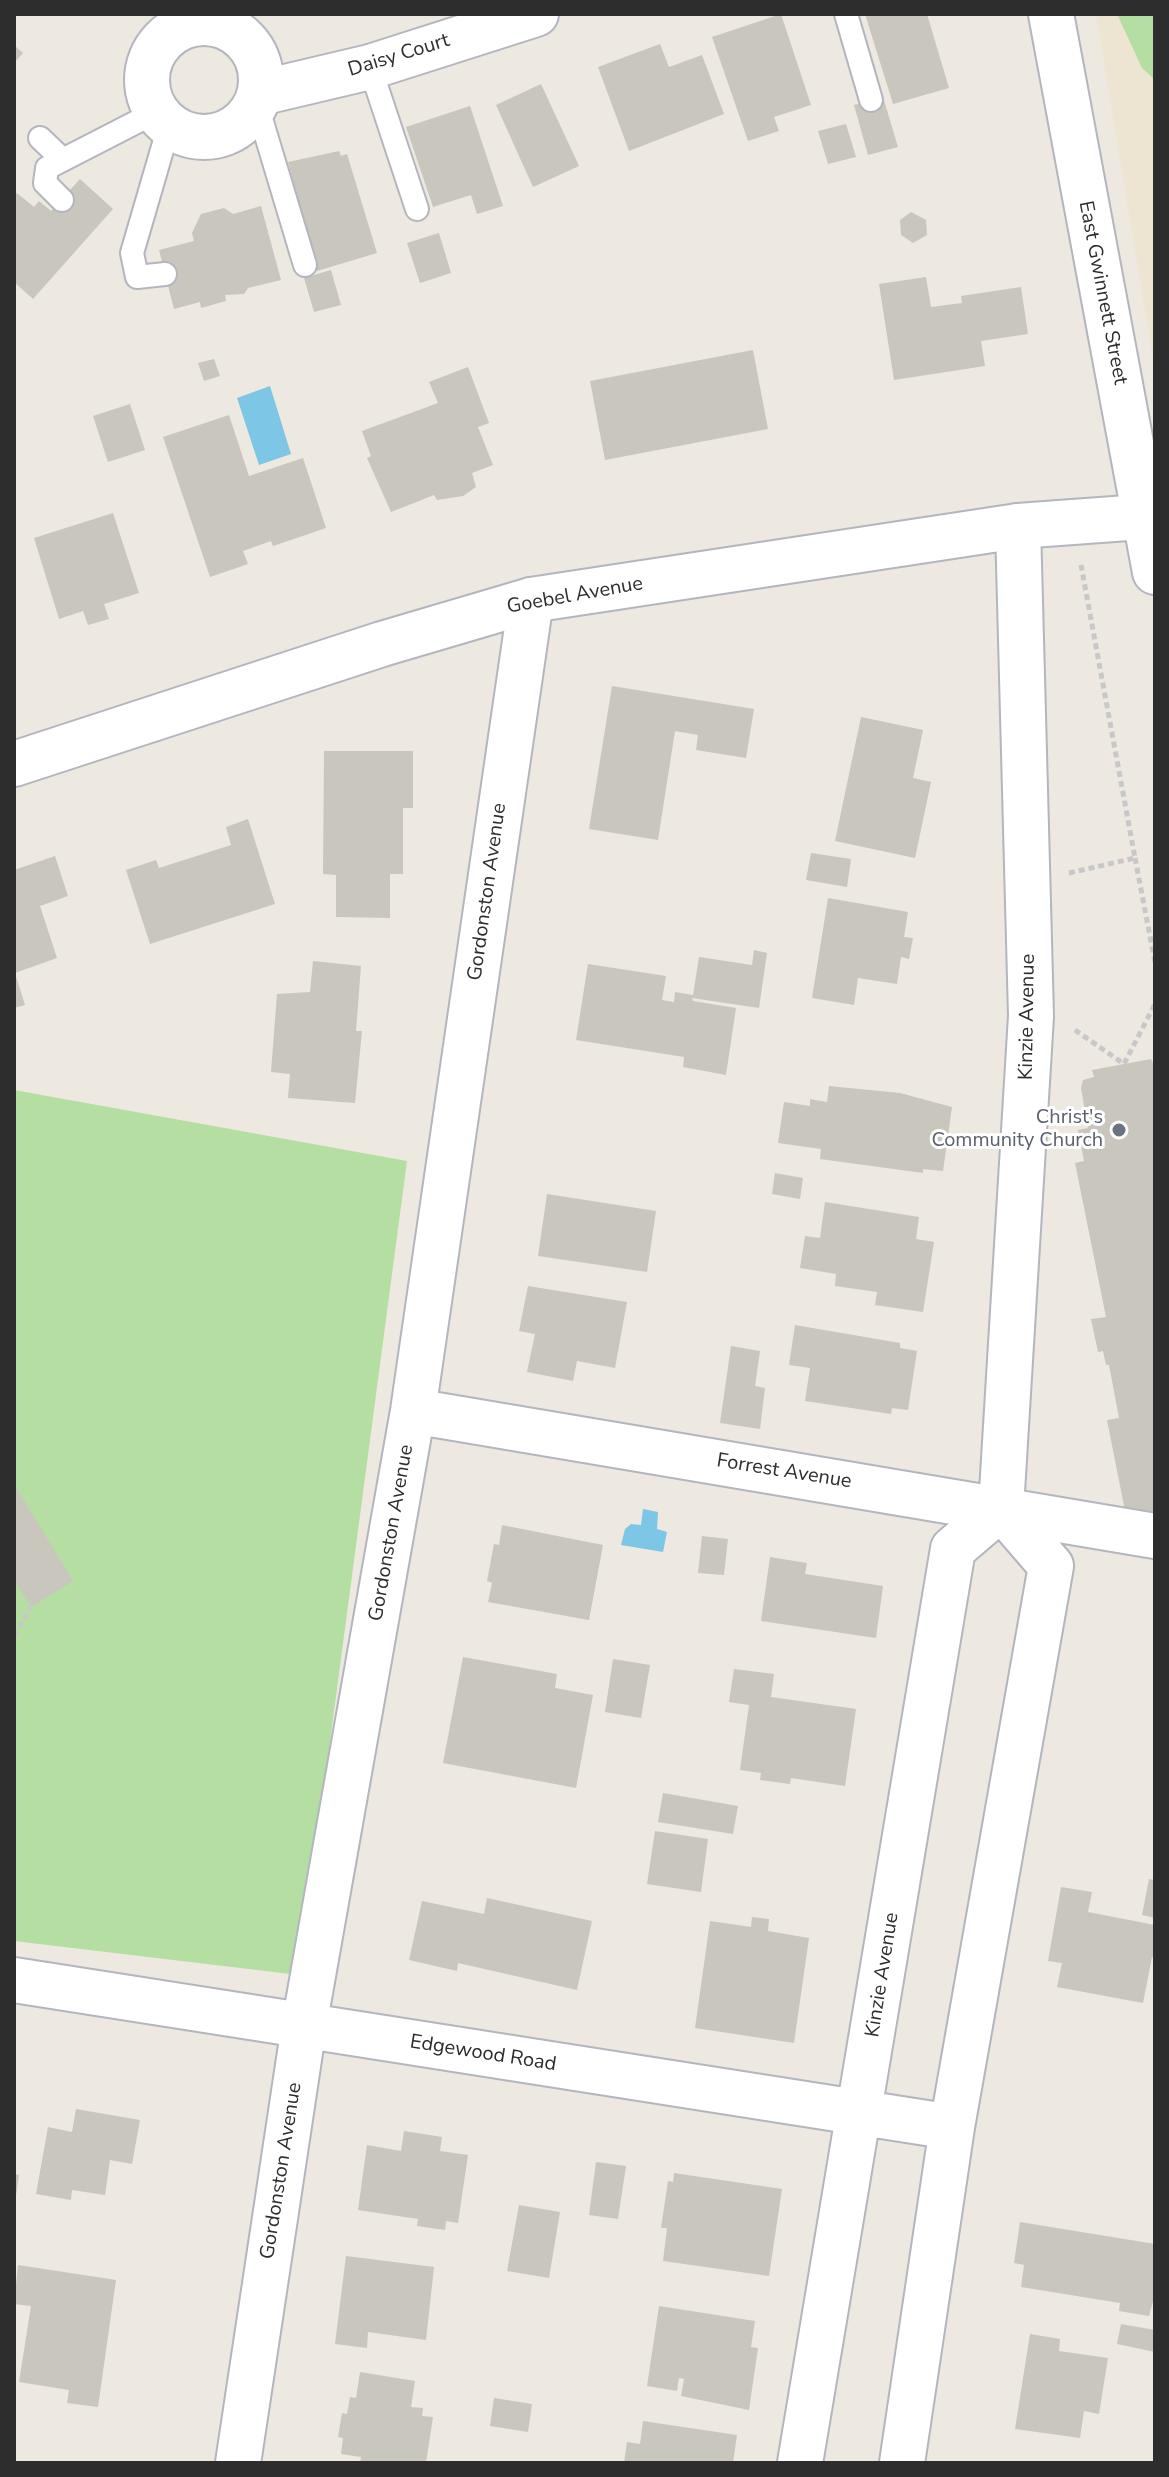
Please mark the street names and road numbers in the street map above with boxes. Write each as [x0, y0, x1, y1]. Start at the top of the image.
street label: Daisy Court [345, 29, 453, 83]
street label: East Gwinnett Street [1072, 199, 1132, 387]
street label: Goebel Avenue [505, 572, 645, 620]
street label: Gordonston Avenue [464, 802, 512, 982]
street label: Kinzie Avenue [1015, 954, 1041, 1080]
street label: Gordonston Avenue [365, 1443, 419, 1623]
street label: Forrest Avenue [715, 1449, 853, 1495]
street label: Kinzie Avenue [861, 1911, 905, 2039]
street label: Edgewood Road [408, 2031, 558, 2077]
street label: Gordonston Avenue [256, 2081, 308, 2261]

